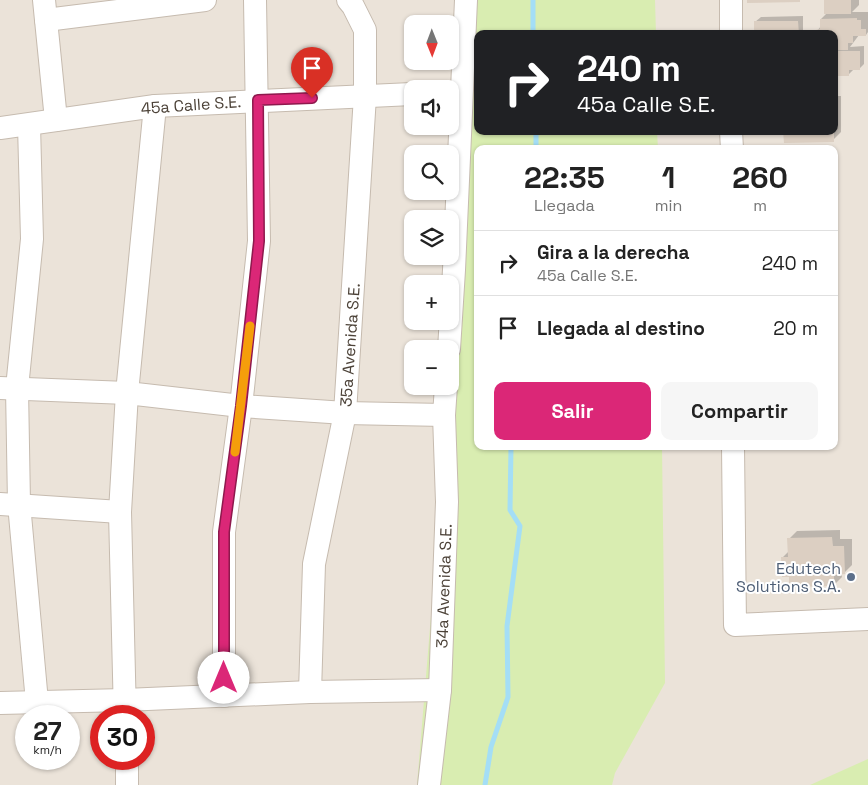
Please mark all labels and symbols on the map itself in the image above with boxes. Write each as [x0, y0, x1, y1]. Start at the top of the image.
north arrow [404, 15, 459, 70]
pin [291, 47, 333, 98]
street label: 45a Calle S.E. [140, 91, 242, 119]
street label: 35a Avenida S.E. [335, 282, 365, 408]
street label: 34a Avenida S.E. [431, 523, 457, 649]
place label: Edutech Solutions S.A. [736, 558, 841, 597]
marker: Edutech Solutions S.A. [845, 571, 857, 583]
position arrow [197, 651, 249, 703]
speed limit sign: 30 [90, 705, 155, 770]

